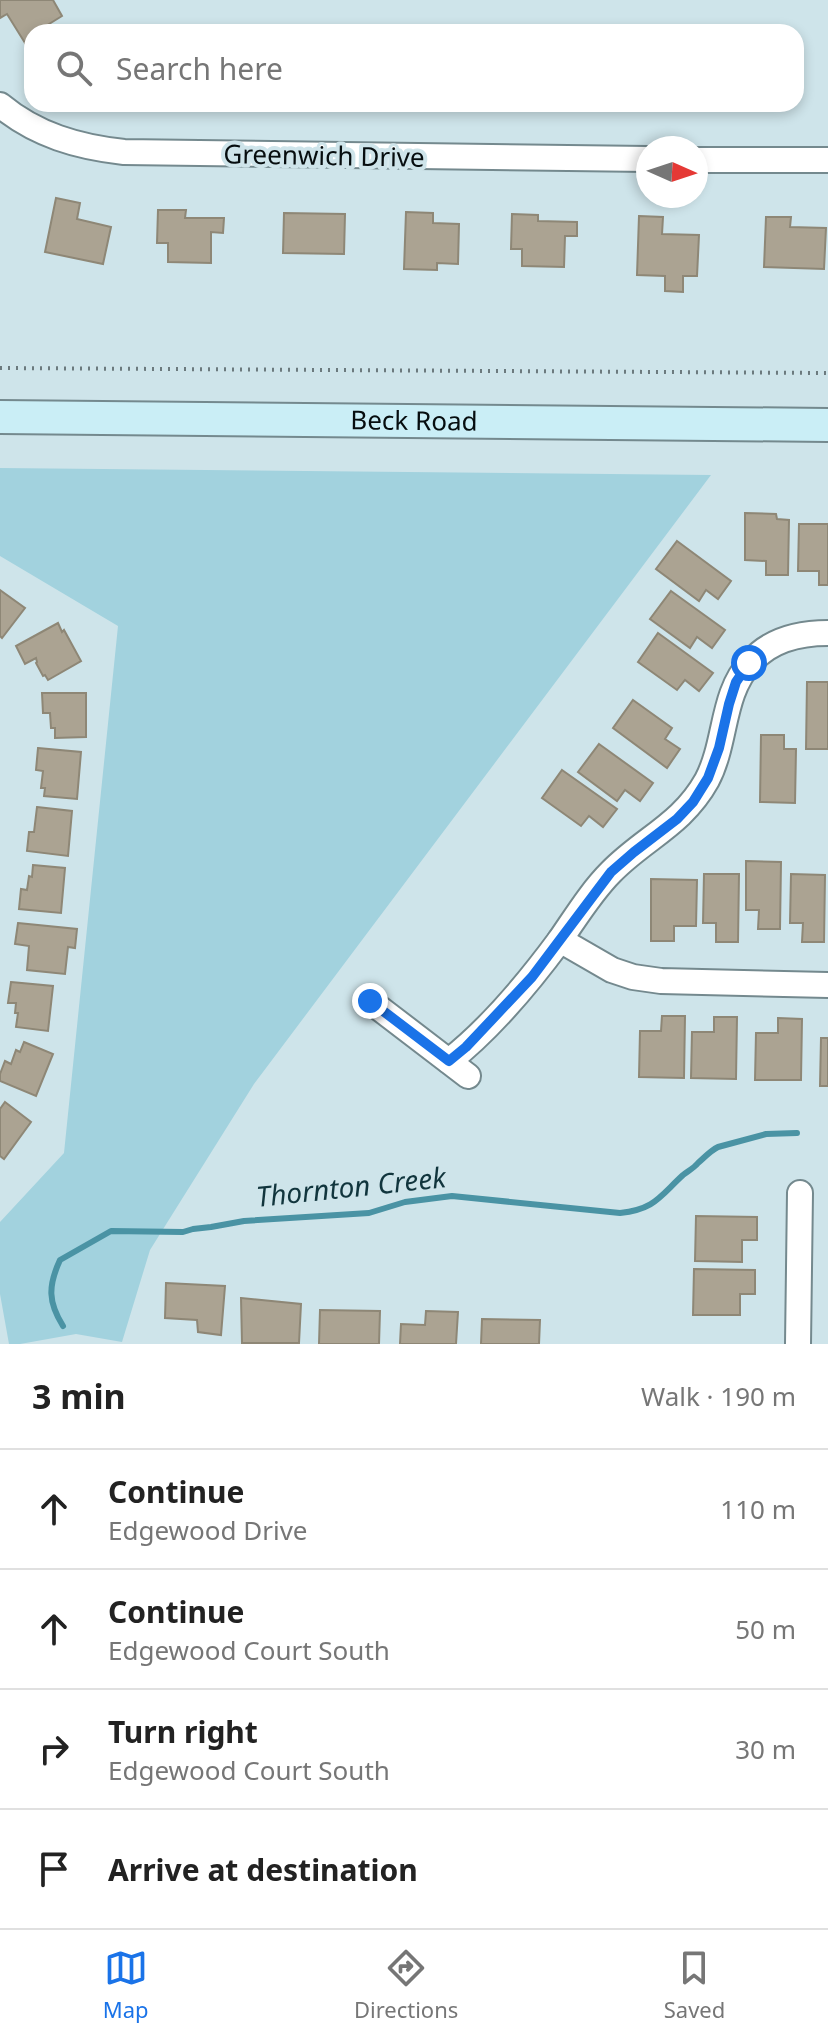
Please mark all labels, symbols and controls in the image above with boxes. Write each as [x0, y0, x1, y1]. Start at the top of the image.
search box [24, 24, 804, 112]
icon: search [52, 46, 96, 90]
text: Search here [116, 48, 283, 89]
street label: Greenwich Drive [223, 135, 425, 175]
north arrow [636, 136, 708, 208]
street label: Beck Road [350, 401, 478, 439]
route start [731, 645, 767, 681]
route end [352, 983, 388, 1019]
water label: Thornton Creek [254, 1157, 449, 1215]
text: 3 min [32, 1373, 126, 1419]
text: Walk · 190 m [641, 1378, 796, 1414]
text: Continue [108, 1471, 244, 1512]
icon: ahead [32, 1487, 76, 1531]
text: 110 m [720, 1491, 796, 1527]
text: Edgewood Drive [108, 1512, 308, 1548]
text: Continue [108, 1591, 244, 1632]
icon: ahead [32, 1607, 76, 1651]
text: 50 m [735, 1611, 796, 1647]
text: Edgewood Court South [108, 1632, 390, 1668]
text: Turn right [108, 1711, 258, 1752]
icon: right [32, 1727, 76, 1771]
text: 30 m [735, 1731, 796, 1767]
text: Edgewood Court South [108, 1752, 390, 1788]
icon: arrive [32, 1847, 76, 1891]
text: Arrive at destination [108, 1849, 418, 1890]
tab: Map [103, 1946, 149, 2024]
tab: Directions [354, 1946, 458, 2024]
tab: Saved [664, 1946, 725, 2024]

